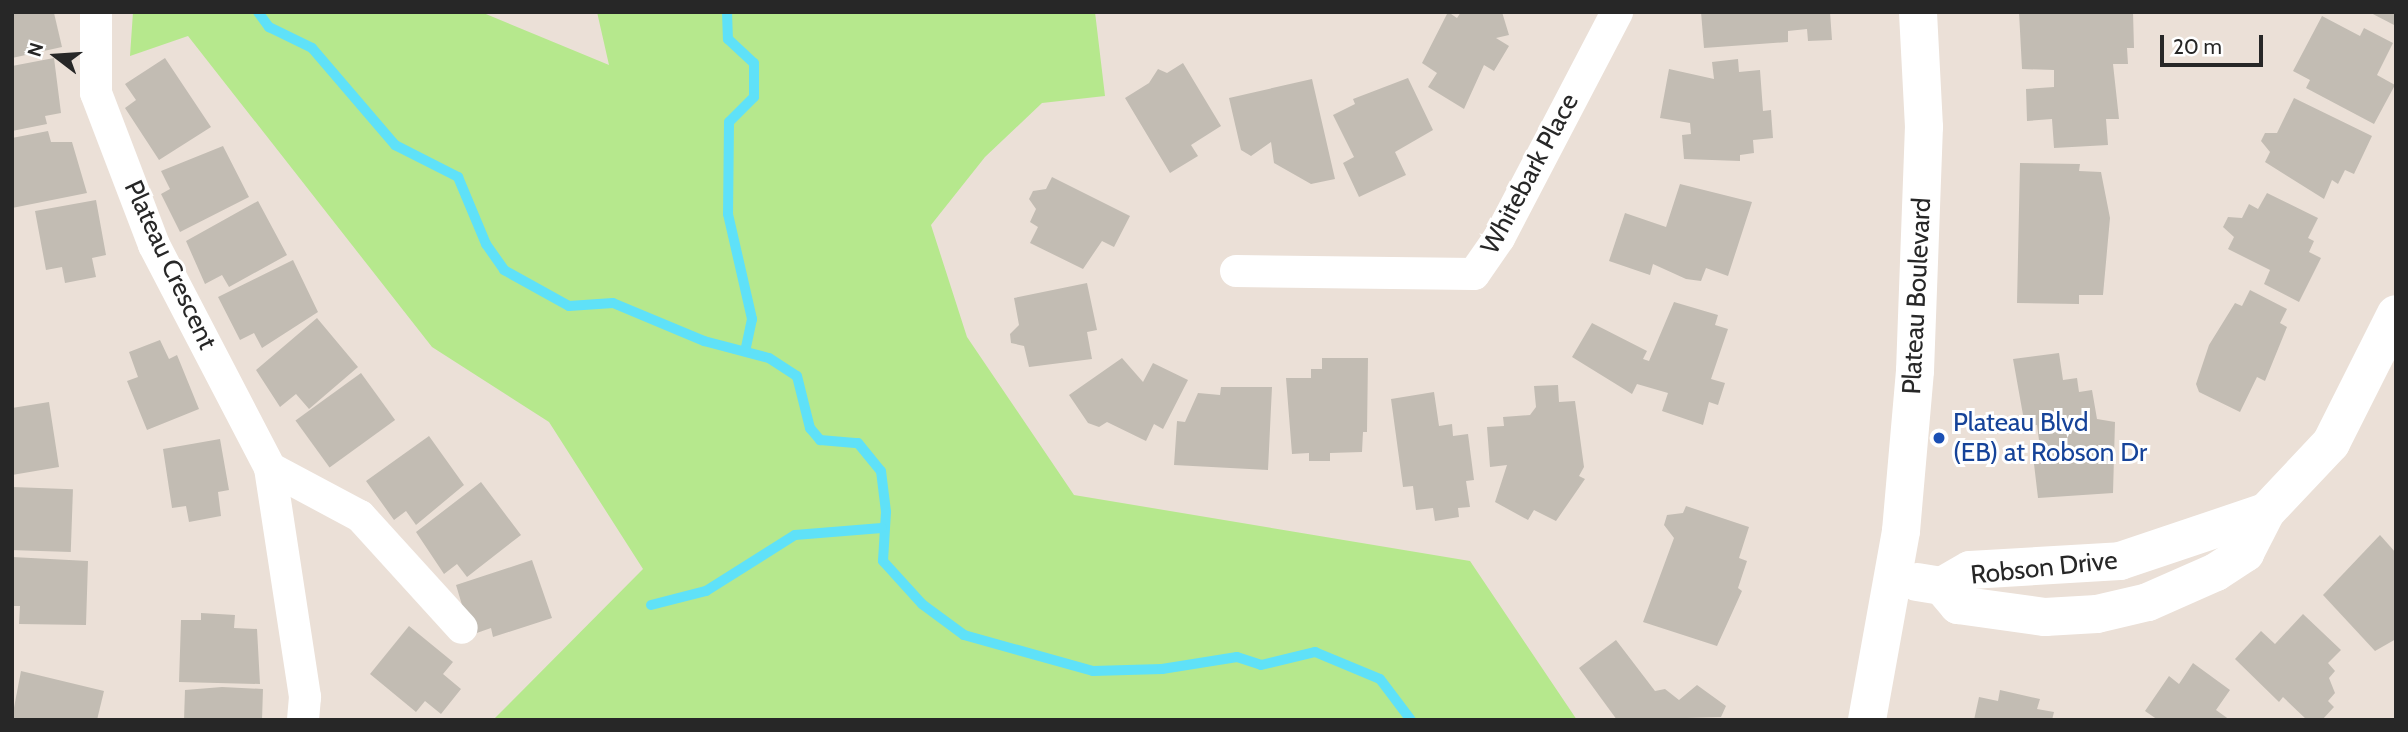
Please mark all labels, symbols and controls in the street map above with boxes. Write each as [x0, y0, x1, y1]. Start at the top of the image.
north arrow [21, 21, 91, 91]
scale bar [2163, 21, 2266, 65]
text: 20 m [2173, 34, 2222, 59]
text: N [22, 40, 48, 60]
street label: Whitebark Place [1475, 88, 1585, 260]
street label: Plateau Crescent [117, 176, 223, 354]
street label: Plateau Boulevard [1896, 197, 1938, 395]
place label: Plateau Blvd (EB) at Robson Dr [1953, 407, 2147, 468]
marker: Plateau Blvd (EB) at Robson Dr [1931, 430, 1947, 446]
street label: Robson Drive [1969, 545, 2119, 591]

